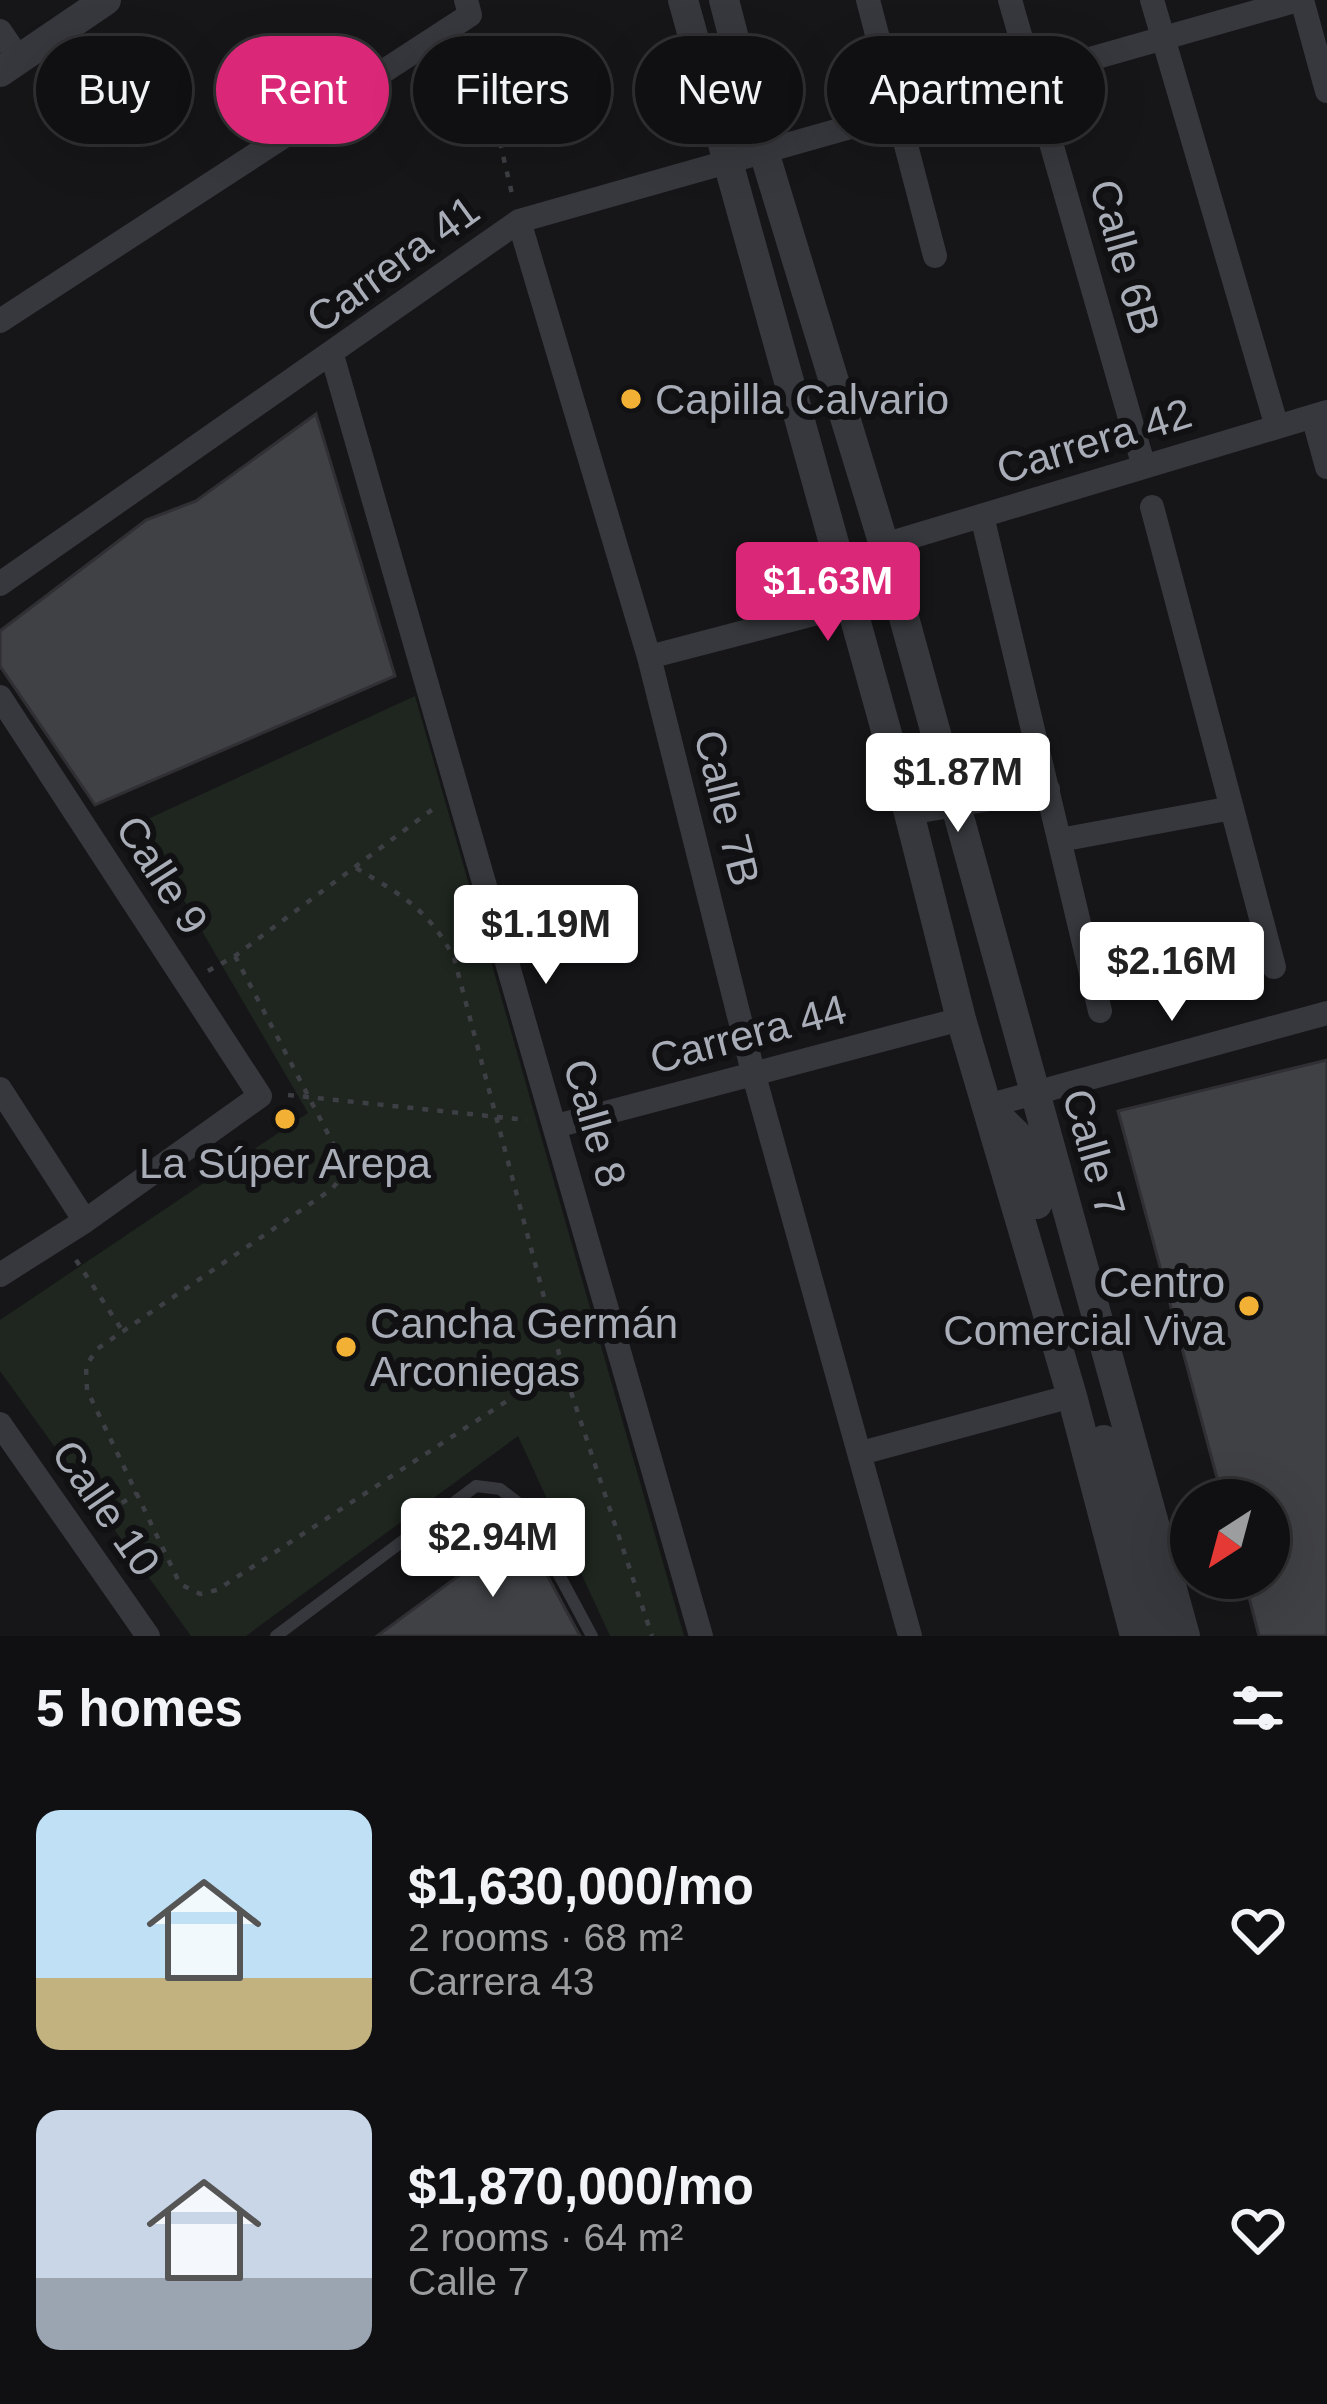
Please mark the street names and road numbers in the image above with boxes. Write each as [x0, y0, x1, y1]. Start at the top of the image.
street label: Calle 6B [1081, 174, 1169, 340]
street label: Carrera 41 [298, 186, 488, 342]
street label: Carrera 42 [991, 389, 1197, 493]
street label: Calle 7B [685, 725, 769, 891]
street label: Calle 9 [107, 807, 217, 943]
street label: Carrera 44 [645, 985, 851, 1083]
street label: Calle 8 [554, 1054, 636, 1192]
street label: Calle 7 [1053, 1084, 1135, 1222]
street label: Calle 10 [43, 1431, 169, 1585]

